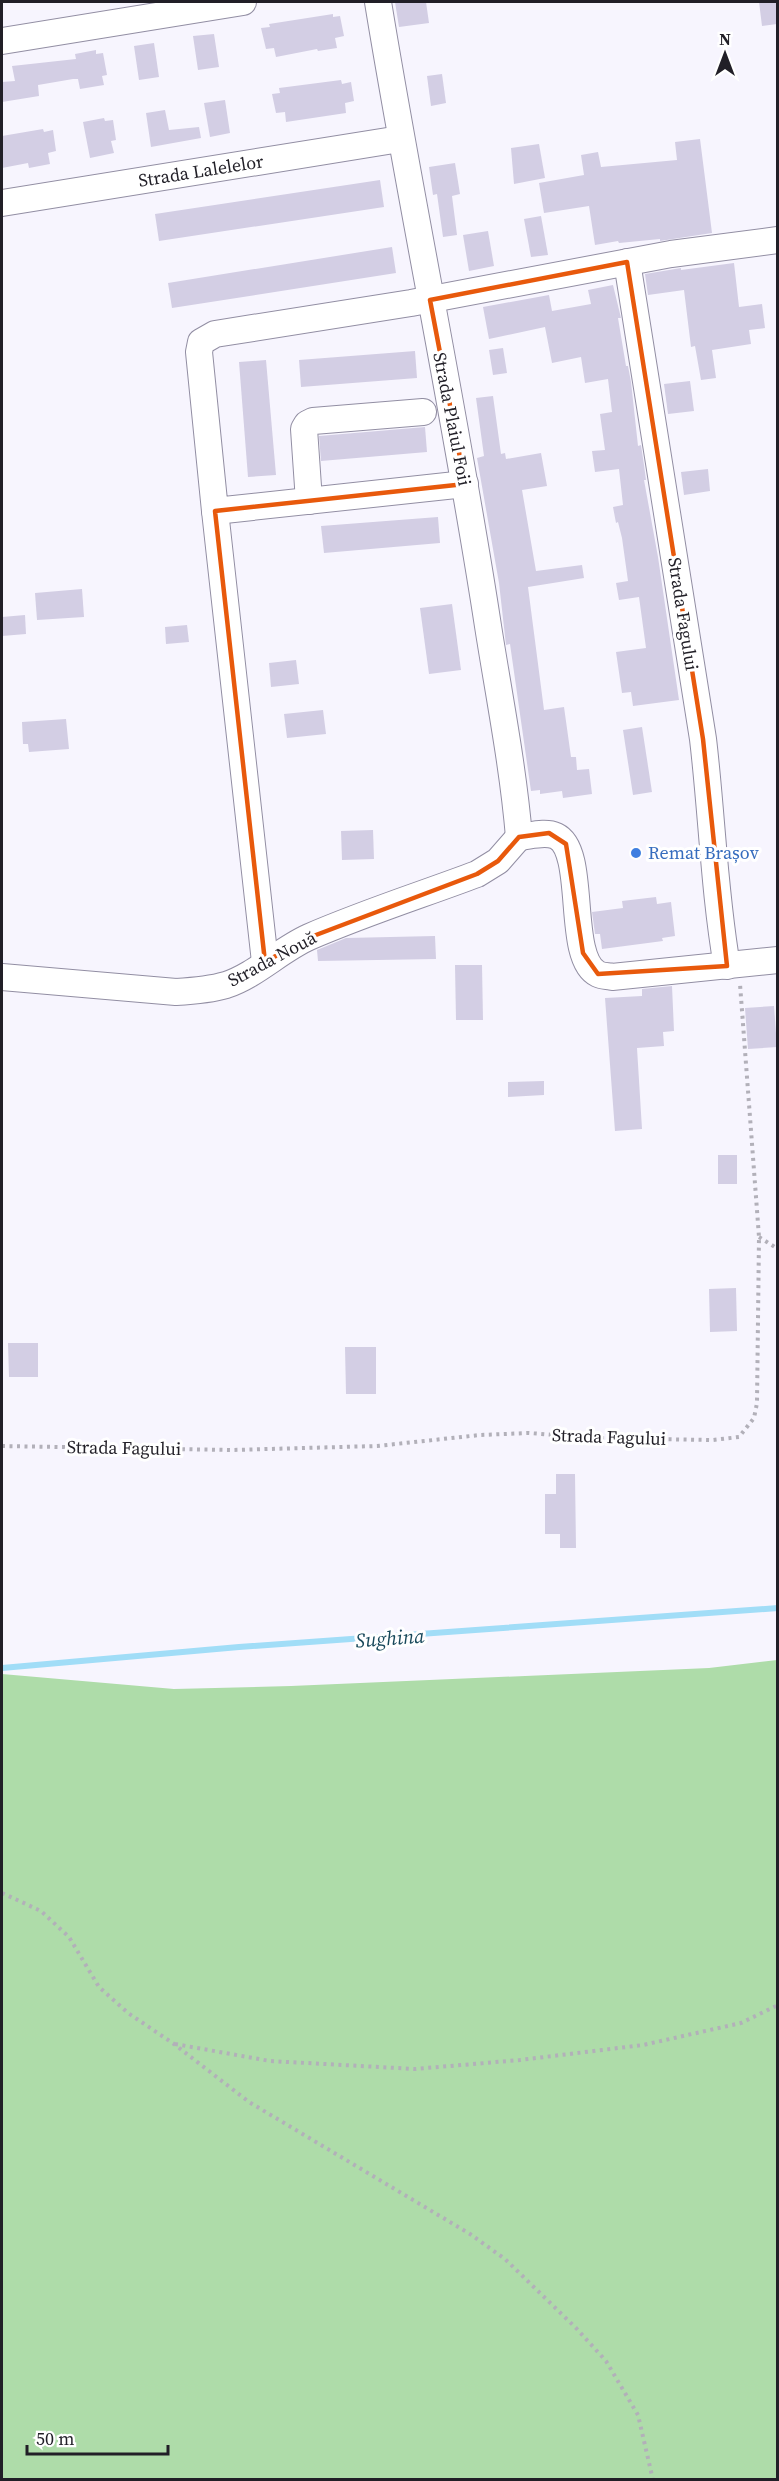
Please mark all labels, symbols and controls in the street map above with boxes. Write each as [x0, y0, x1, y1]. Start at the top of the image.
north arrow [695, 24, 755, 84]
text: N [719, 28, 731, 50]
street label: Strada Lalelelor [137, 148, 266, 193]
street label: Strada Plaiul Foii [427, 350, 478, 488]
street label: Strada Fagului [662, 555, 705, 672]
place label: Remat Brașov [648, 840, 759, 865]
marker: Remat Brașov [629, 846, 643, 860]
street label: Strada Nouă [223, 924, 321, 992]
street label: Strada Fagului [551, 1422, 667, 1451]
street label: Strada Fagului [67, 1434, 181, 1461]
water label: Sughina [355, 1622, 426, 1654]
scale bar [27, 2418, 168, 2456]
text: 50 m [36, 2426, 74, 2451]

